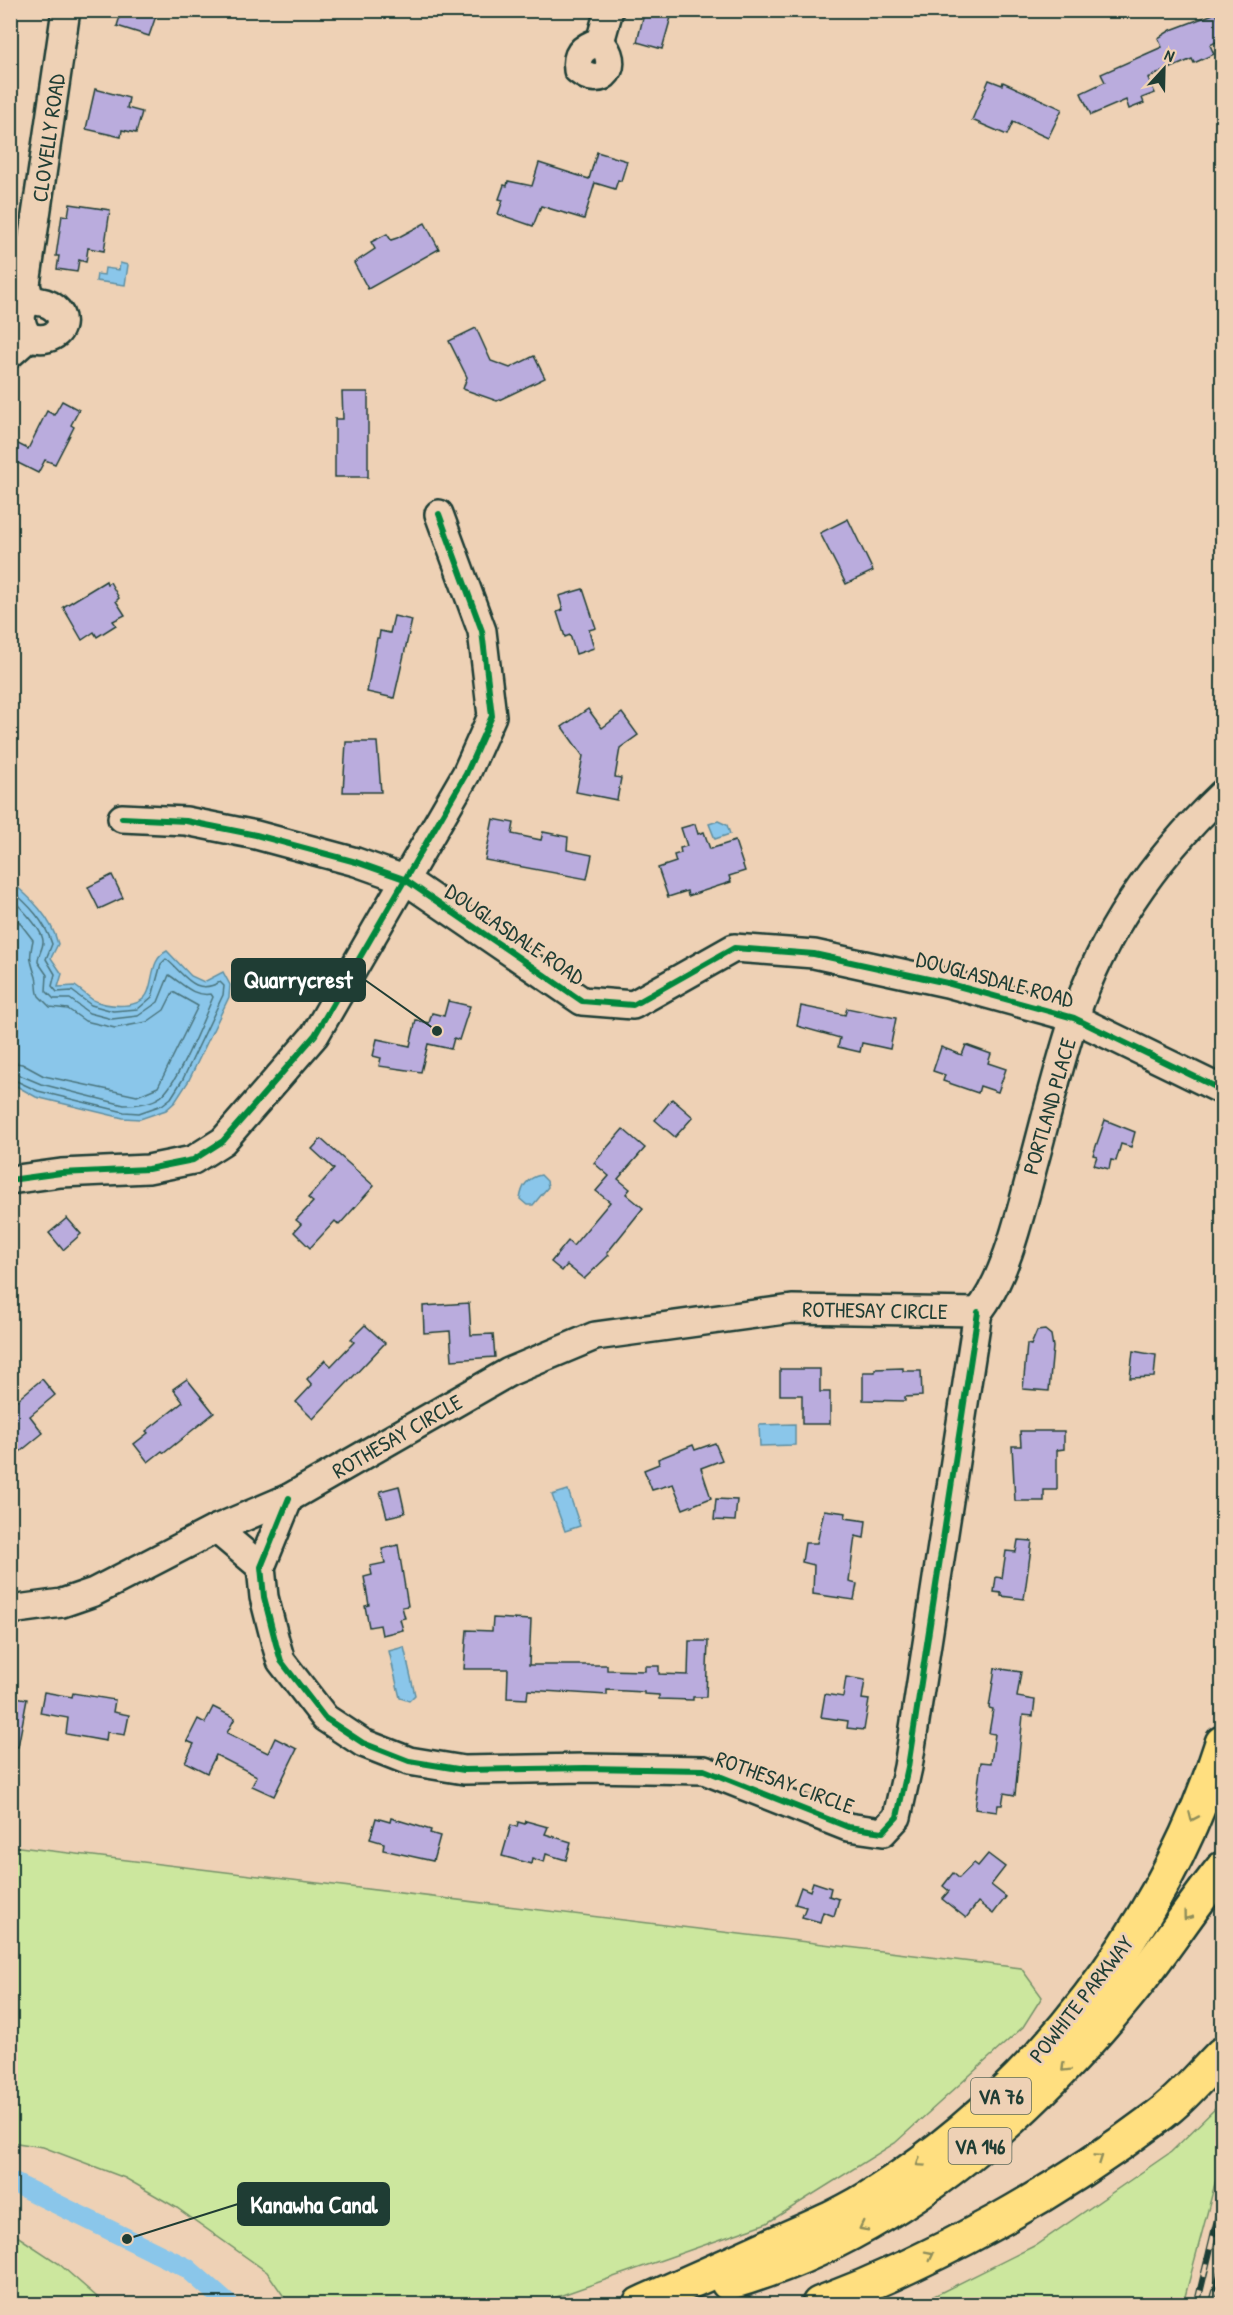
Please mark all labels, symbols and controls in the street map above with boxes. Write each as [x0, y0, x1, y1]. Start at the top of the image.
north arrow [1134, 39, 1194, 99]
text: N [1162, 43, 1178, 67]
street label: CLOVELLY ROAD [24, 71, 72, 204]
street label: DOUGLASDALE ROAD [439, 876, 591, 992]
street label: DOUGLASDALE ROAD [913, 944, 1078, 1015]
callout: Quarrycrest [232, 959, 365, 1001]
text: Quarrycrest [244, 963, 353, 996]
street label: PORTLAND PLACE [1015, 1034, 1083, 1178]
street label: ROTHESAY CIRCLE [802, 1294, 948, 1326]
street label: ROTHESAY CIRCLE [327, 1387, 468, 1485]
street label: ROTHESAY CIRCLE [712, 1743, 859, 1821]
one-way arrow [1188, 1810, 1200, 1821]
one-way arrow [1183, 1909, 1194, 1920]
street label: POWHITE PARKWAY [1022, 1929, 1140, 2069]
one-way arrow [1062, 2060, 1073, 2071]
road number: VA 76 [971, 2078, 1031, 2114]
road number: VA 146 [948, 2128, 1012, 2164]
one-way arrow [1092, 2154, 1103, 2165]
one-way arrow [915, 2156, 926, 2167]
callout: Kanawha Canal [238, 2183, 389, 2225]
text: Kanawha Canal [250, 2188, 378, 2220]
one-way arrow [859, 2220, 870, 2231]
one-way arrow [923, 2250, 934, 2262]

